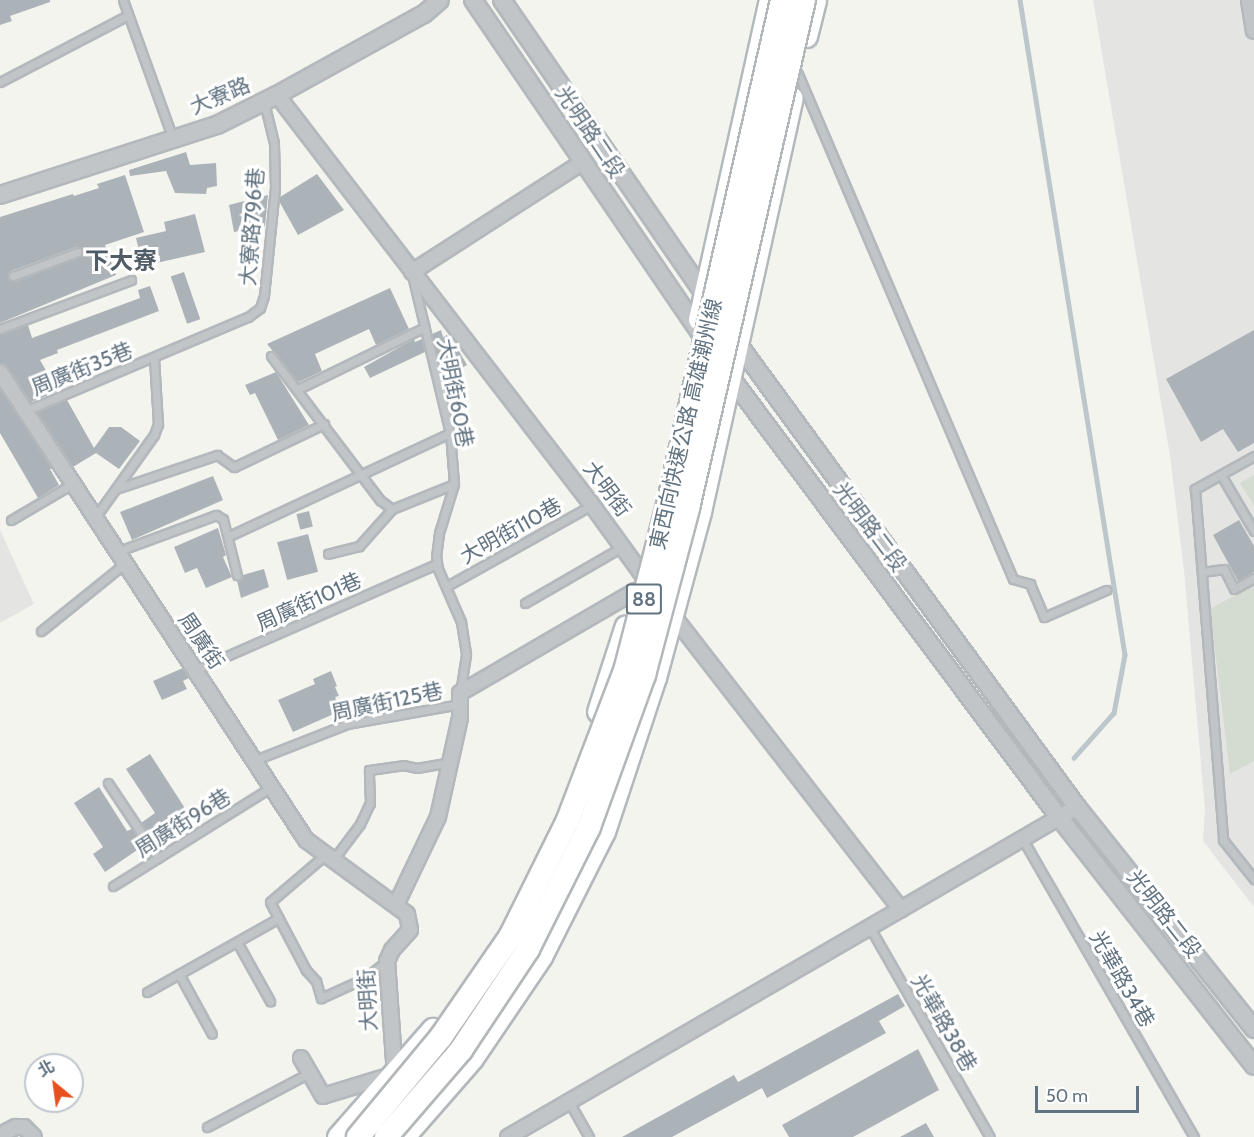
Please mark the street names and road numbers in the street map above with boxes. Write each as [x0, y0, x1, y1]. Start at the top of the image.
street label: 大寮路 [186, 72, 254, 120]
street label: 光明路二段 [550, 81, 630, 183]
street label: 大寮路796巷 [235, 167, 269, 287]
street label: 東西向快速公路 高雄潮州線 [645, 296, 727, 552]
street label: 大明街60巷 [432, 336, 478, 450]
street label: 周廣街35巷 [28, 337, 136, 401]
street label: 大明街 [578, 456, 636, 522]
street label: 光明路二段 [828, 477, 912, 577]
street label: 大明街110巷 [456, 493, 566, 569]
street label: 周廣街101巷 [253, 568, 365, 636]
road number: 88 [624, 582, 664, 616]
street label: 周廣街 [173, 608, 229, 674]
street label: 周廣街125巷 [329, 678, 445, 726]
street label: 周廣街96巷 [131, 784, 235, 862]
street label: 光明路二段 [1122, 865, 1206, 963]
street label: 光華路34巷 [1084, 926, 1160, 1032]
street label: 大明街 [354, 968, 382, 1032]
street label: 光華路38巷 [906, 970, 982, 1076]

